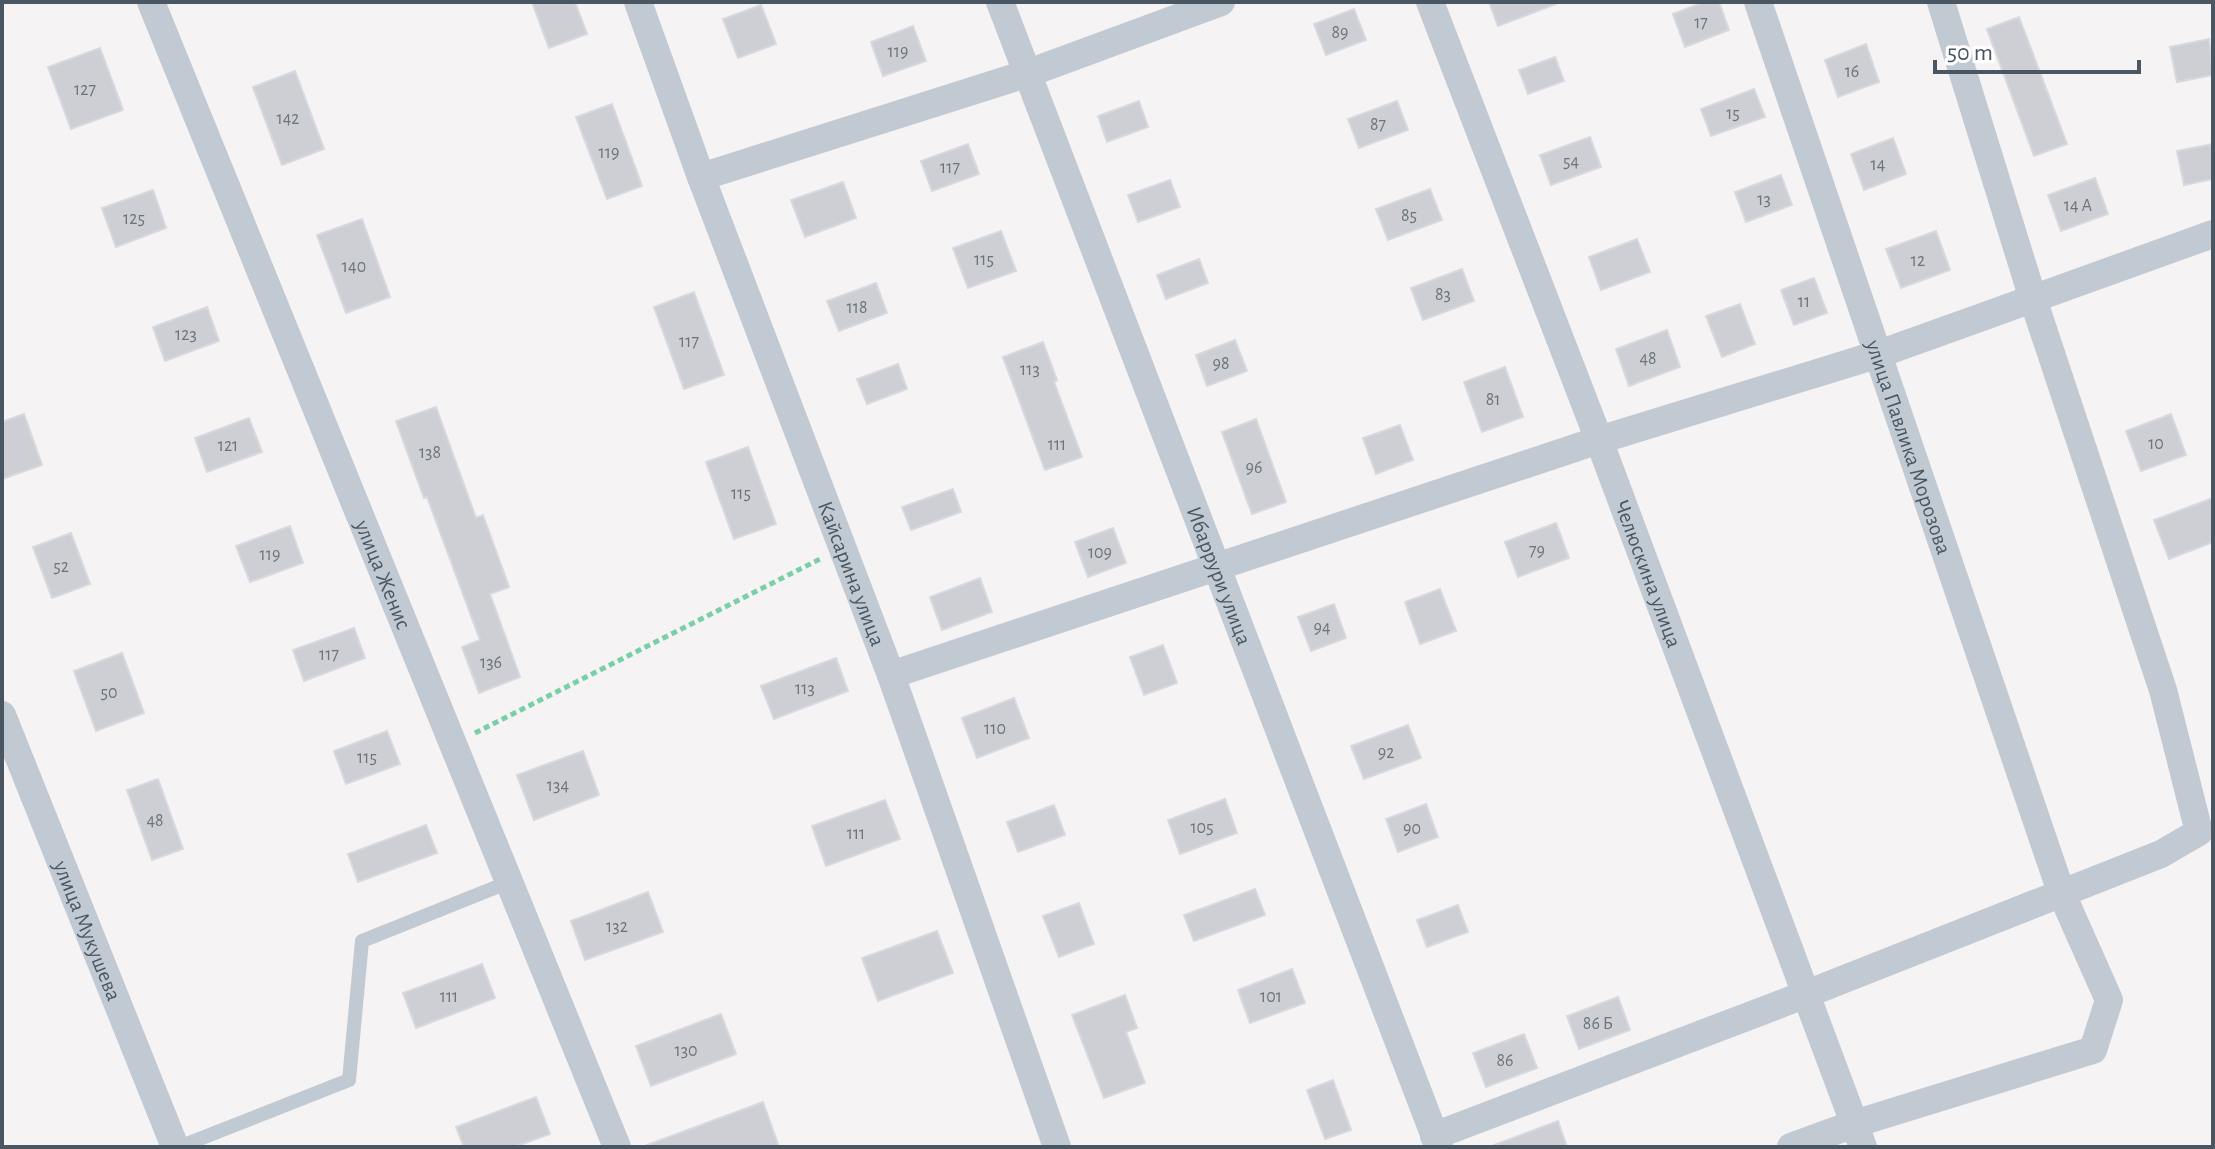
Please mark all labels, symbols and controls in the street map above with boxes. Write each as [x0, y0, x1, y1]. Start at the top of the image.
house number: 17 [1694, 14, 1708, 32]
house number: 89 [1332, 24, 1349, 42]
scale bar [1935, 24, 2139, 74]
text: 50 m [1947, 41, 1993, 65]
house number: 119 [888, 43, 908, 61]
house number: 16 [1845, 63, 1859, 81]
house number: 127 [74, 81, 96, 99]
house number: 15 [1726, 105, 1740, 123]
house number: 142 [276, 110, 300, 128]
house number: 87 [1370, 116, 1386, 134]
house number: 119 [599, 144, 619, 162]
house number: 54 [1563, 153, 1579, 171]
house number: 14 [1871, 156, 1886, 174]
house number: 117 [940, 159, 960, 177]
house number: 13 [1757, 191, 1771, 209]
house number: 14 А [2064, 197, 2093, 215]
house number: 85 [1401, 207, 1417, 225]
house number: 125 [123, 210, 145, 228]
house number: 115 [974, 251, 994, 269]
house number: 12 [1911, 252, 1925, 270]
house number: 140 [342, 258, 366, 276]
house number: 83 [1435, 286, 1451, 304]
house number: 11 [1798, 293, 1810, 311]
house number: 118 [847, 299, 867, 317]
house number: 123 [175, 326, 197, 344]
house number: 117 [679, 333, 699, 351]
street label: улица Павлика Морозова [1862, 336, 1955, 557]
house number: 48 [1639, 350, 1657, 368]
house number: 98 [1213, 355, 1230, 373]
house number: 113 [1020, 361, 1040, 379]
house number: 81 [1486, 391, 1500, 409]
house number: 10 [2148, 435, 2164, 453]
house number: 111 [1048, 436, 1066, 454]
house number: 121 [218, 437, 238, 455]
house number: 138 [419, 444, 441, 462]
house number: 96 [1246, 459, 1262, 477]
house number: 115 [731, 485, 751, 503]
street label: Челюскина улица [1610, 497, 1685, 651]
street label: Кайсарина улица [814, 498, 889, 649]
street label: Ибаррури улица [1182, 503, 1255, 648]
street label: улица Женис [351, 516, 415, 633]
house number: 79 [1529, 542, 1545, 560]
house number: 109 [1088, 544, 1112, 562]
house number: 119 [260, 546, 280, 564]
house number: 52 [53, 558, 69, 576]
house number: 94 [1313, 619, 1331, 637]
house number: 117 [319, 646, 339, 664]
house number: 136 [480, 654, 502, 672]
house number: 113 [795, 680, 815, 698]
house number: 50 [100, 684, 118, 702]
house number: 110 [984, 720, 1006, 738]
house number: 92 [1378, 744, 1394, 762]
house number: 115 [357, 749, 377, 767]
house number: 134 [547, 777, 569, 795]
house number: 48 [146, 812, 164, 830]
house number: 105 [1190, 819, 1214, 837]
house number: 90 [1403, 820, 1421, 838]
house number: 111 [847, 825, 865, 843]
street label: улица Мукушева [49, 857, 125, 1004]
house number: 132 [606, 918, 628, 936]
house number: 111 [440, 988, 458, 1006]
house number: 101 [1260, 988, 1282, 1006]
house number: 86 Б [1583, 1015, 1613, 1033]
house number: 130 [674, 1042, 698, 1060]
house number: 86 [1497, 1052, 1514, 1070]

